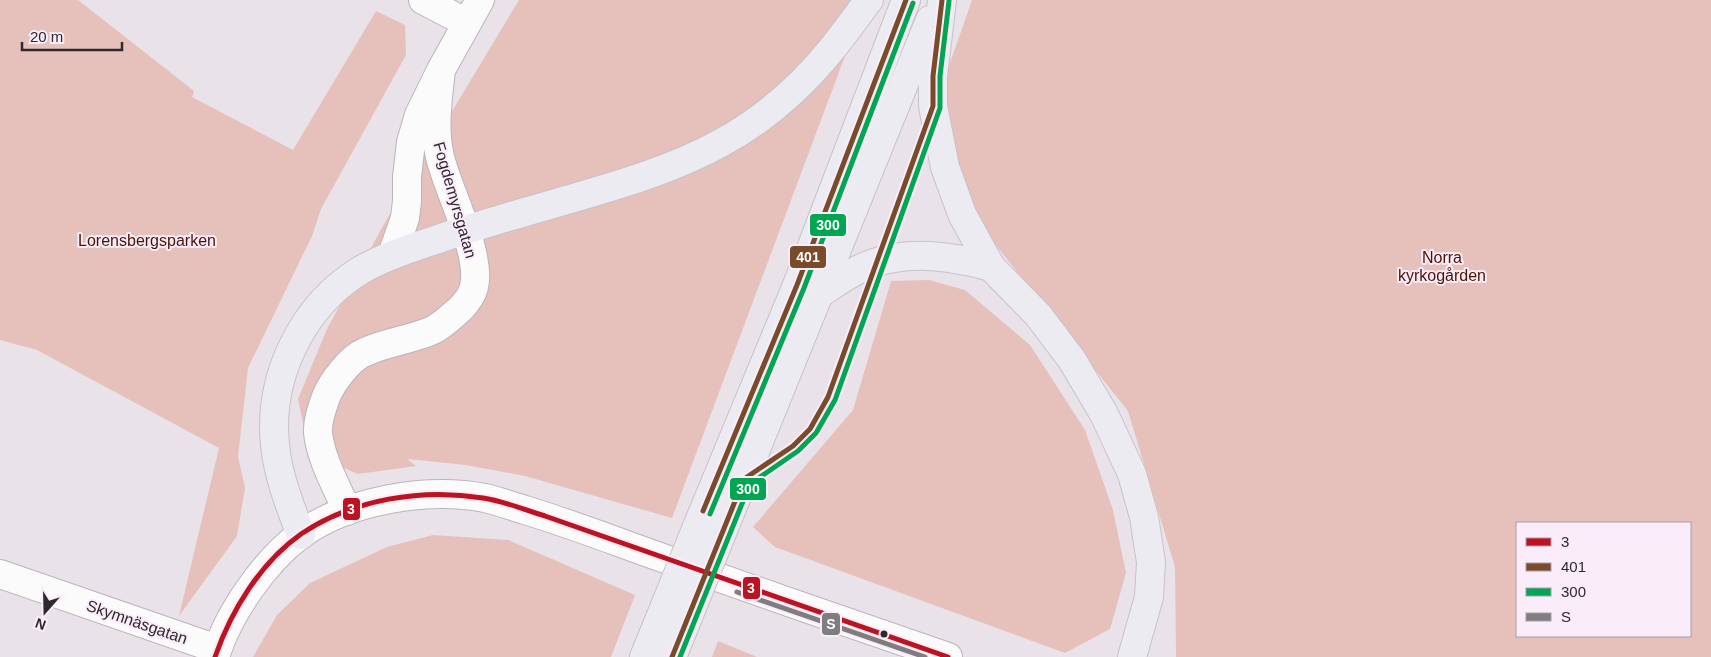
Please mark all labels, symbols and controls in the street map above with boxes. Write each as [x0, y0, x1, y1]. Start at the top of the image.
scale bar [22, 20, 122, 52]
text: 20 m [30, 28, 63, 45]
street label: Fogdemyrsgatan [430, 140, 480, 260]
line badge: 300 [809, 213, 847, 237]
text: 300 [816, 217, 840, 233]
park label: Lorensbergsparken [78, 232, 216, 249]
line badge: 401 [789, 245, 827, 269]
text: 401 [796, 249, 820, 265]
park label: Norra kyrkogården [1398, 249, 1486, 284]
line badge: 300 [729, 477, 767, 501]
text: 300 [736, 481, 760, 497]
line badge: 3 [342, 497, 361, 521]
text: 3 [347, 501, 355, 517]
legend [1516, 522, 1691, 637]
text: 3 [1561, 533, 1569, 550]
text: 401 [1561, 558, 1586, 575]
line badge: 3 [742, 576, 761, 600]
text: 3 [747, 580, 755, 596]
text: 300 [1561, 583, 1586, 600]
north arrow [20, 587, 70, 637]
street label: Skymnäsgatan [84, 597, 190, 647]
text: S [1561, 608, 1571, 625]
line badge: S [821, 612, 841, 636]
text: N [33, 615, 48, 633]
text: S [826, 616, 836, 632]
unlabelled marker [879, 629, 889, 639]

